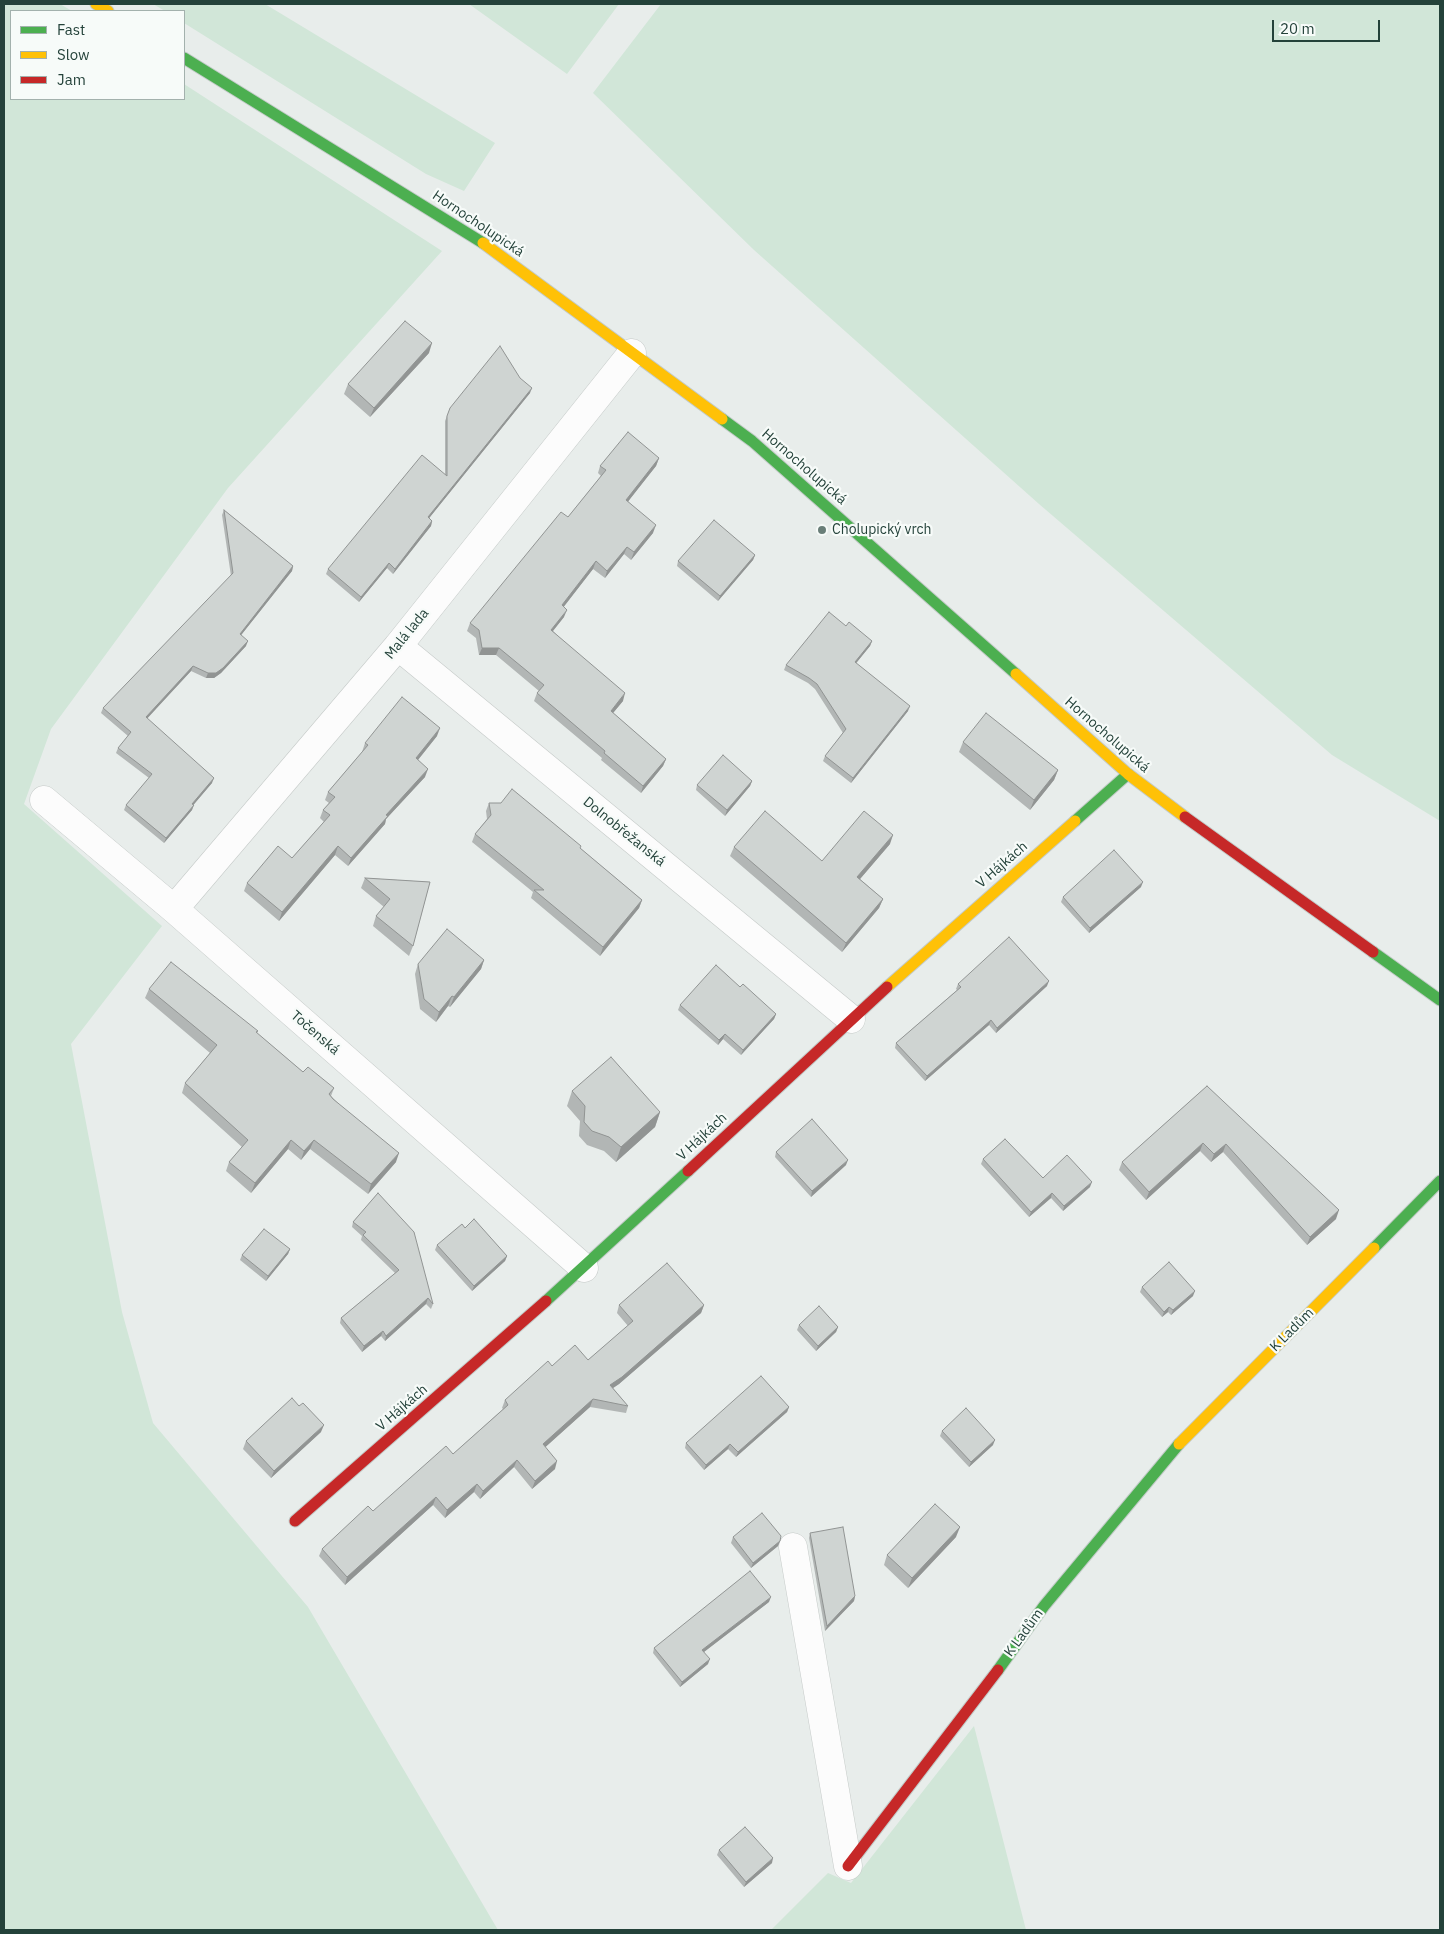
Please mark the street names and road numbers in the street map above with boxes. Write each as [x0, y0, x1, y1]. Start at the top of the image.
street label: Hornocholupická [429, 187, 527, 261]
street label: Hornocholupická [758, 426, 850, 508]
street label: Malá lada [381, 605, 433, 663]
street label: Hornocholupická [1061, 694, 1153, 776]
street label: Dolnobřežanská [579, 794, 669, 870]
street label: V Hájkách [973, 838, 1031, 892]
street label: Točenská [287, 1007, 343, 1059]
street label: V Hájkách [673, 1110, 731, 1164]
street label: K Ladům [1267, 1305, 1317, 1355]
street label: V Hájkách [373, 1381, 431, 1435]
street label: K Ladům [1001, 1606, 1047, 1660]

